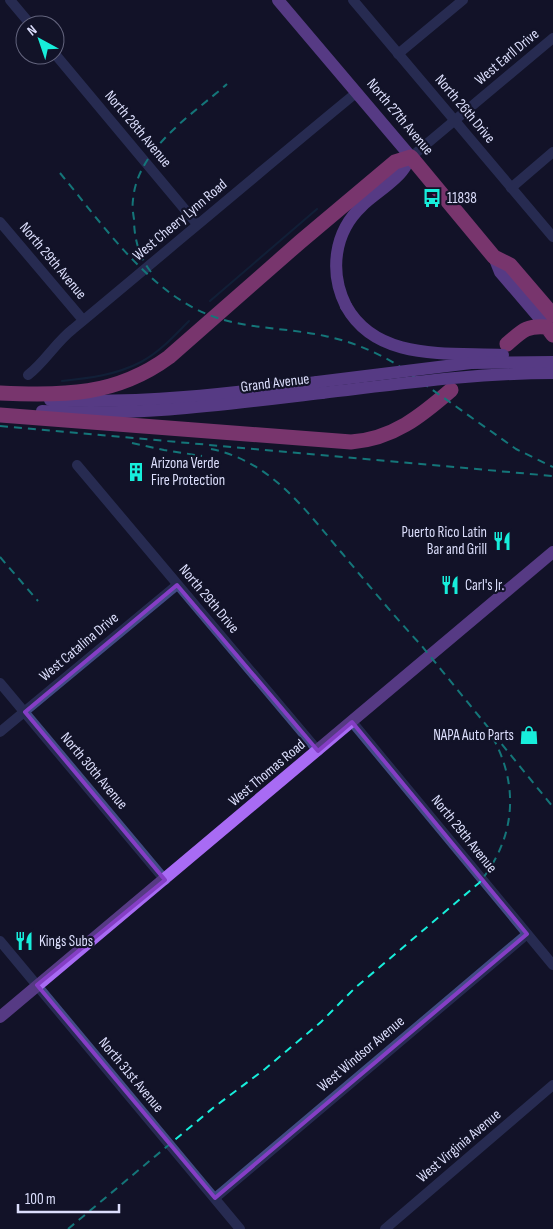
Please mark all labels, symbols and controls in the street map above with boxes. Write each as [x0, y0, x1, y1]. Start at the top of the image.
north arrow [15, 15, 65, 65]
text: N [24, 22, 40, 39]
street label: West Earll Drive [471, 25, 543, 89]
street label: North 26th Drive [431, 71, 499, 147]
street label: North 27th Avenue [362, 75, 438, 159]
street label: North 28th Avenue [100, 87, 176, 171]
street label: West Cheery Lynn Road [129, 175, 231, 265]
bus stop icon: 11838 [421, 187, 443, 209]
place label: 11838 [447, 189, 477, 208]
street label: North 29th Avenue [15, 219, 91, 303]
street label: Grand Avenue [240, 369, 310, 397]
place label: Arizona Verde Fire Protection [150, 454, 225, 490]
building icon: Arizona Verde Fire Protection [125, 461, 147, 483]
place label: Puerto Rico Latin Bar and Grill [401, 523, 487, 559]
restaurant icon: Puerto Rico Latin Bar and Grill [491, 530, 513, 552]
street label: North 29th Drive [175, 561, 243, 637]
restaurant icon: Carl's Jr. [439, 574, 461, 596]
place label: Carl's Jr. [465, 576, 505, 595]
street label: West Catalina Drive [36, 608, 122, 686]
shop icon: NAPA Auto Parts [518, 724, 540, 746]
place label: NAPA Auto Parts [433, 726, 514, 745]
street label: North 30th Avenue [56, 729, 132, 813]
street label: West Thomas Road [225, 735, 309, 811]
street label: North 29th Avenue [427, 791, 501, 877]
restaurant icon: Kings Subs [13, 930, 35, 952]
place label: Kings Subs [39, 932, 93, 951]
street label: West Windsor Avenue [313, 1012, 409, 1096]
street label: North 31st Avenue [94, 1034, 168, 1116]
street label: West Virginia Avenue [413, 1105, 505, 1187]
scale bar [18, 1182, 119, 1214]
text: 100 m [25, 1190, 56, 1209]

